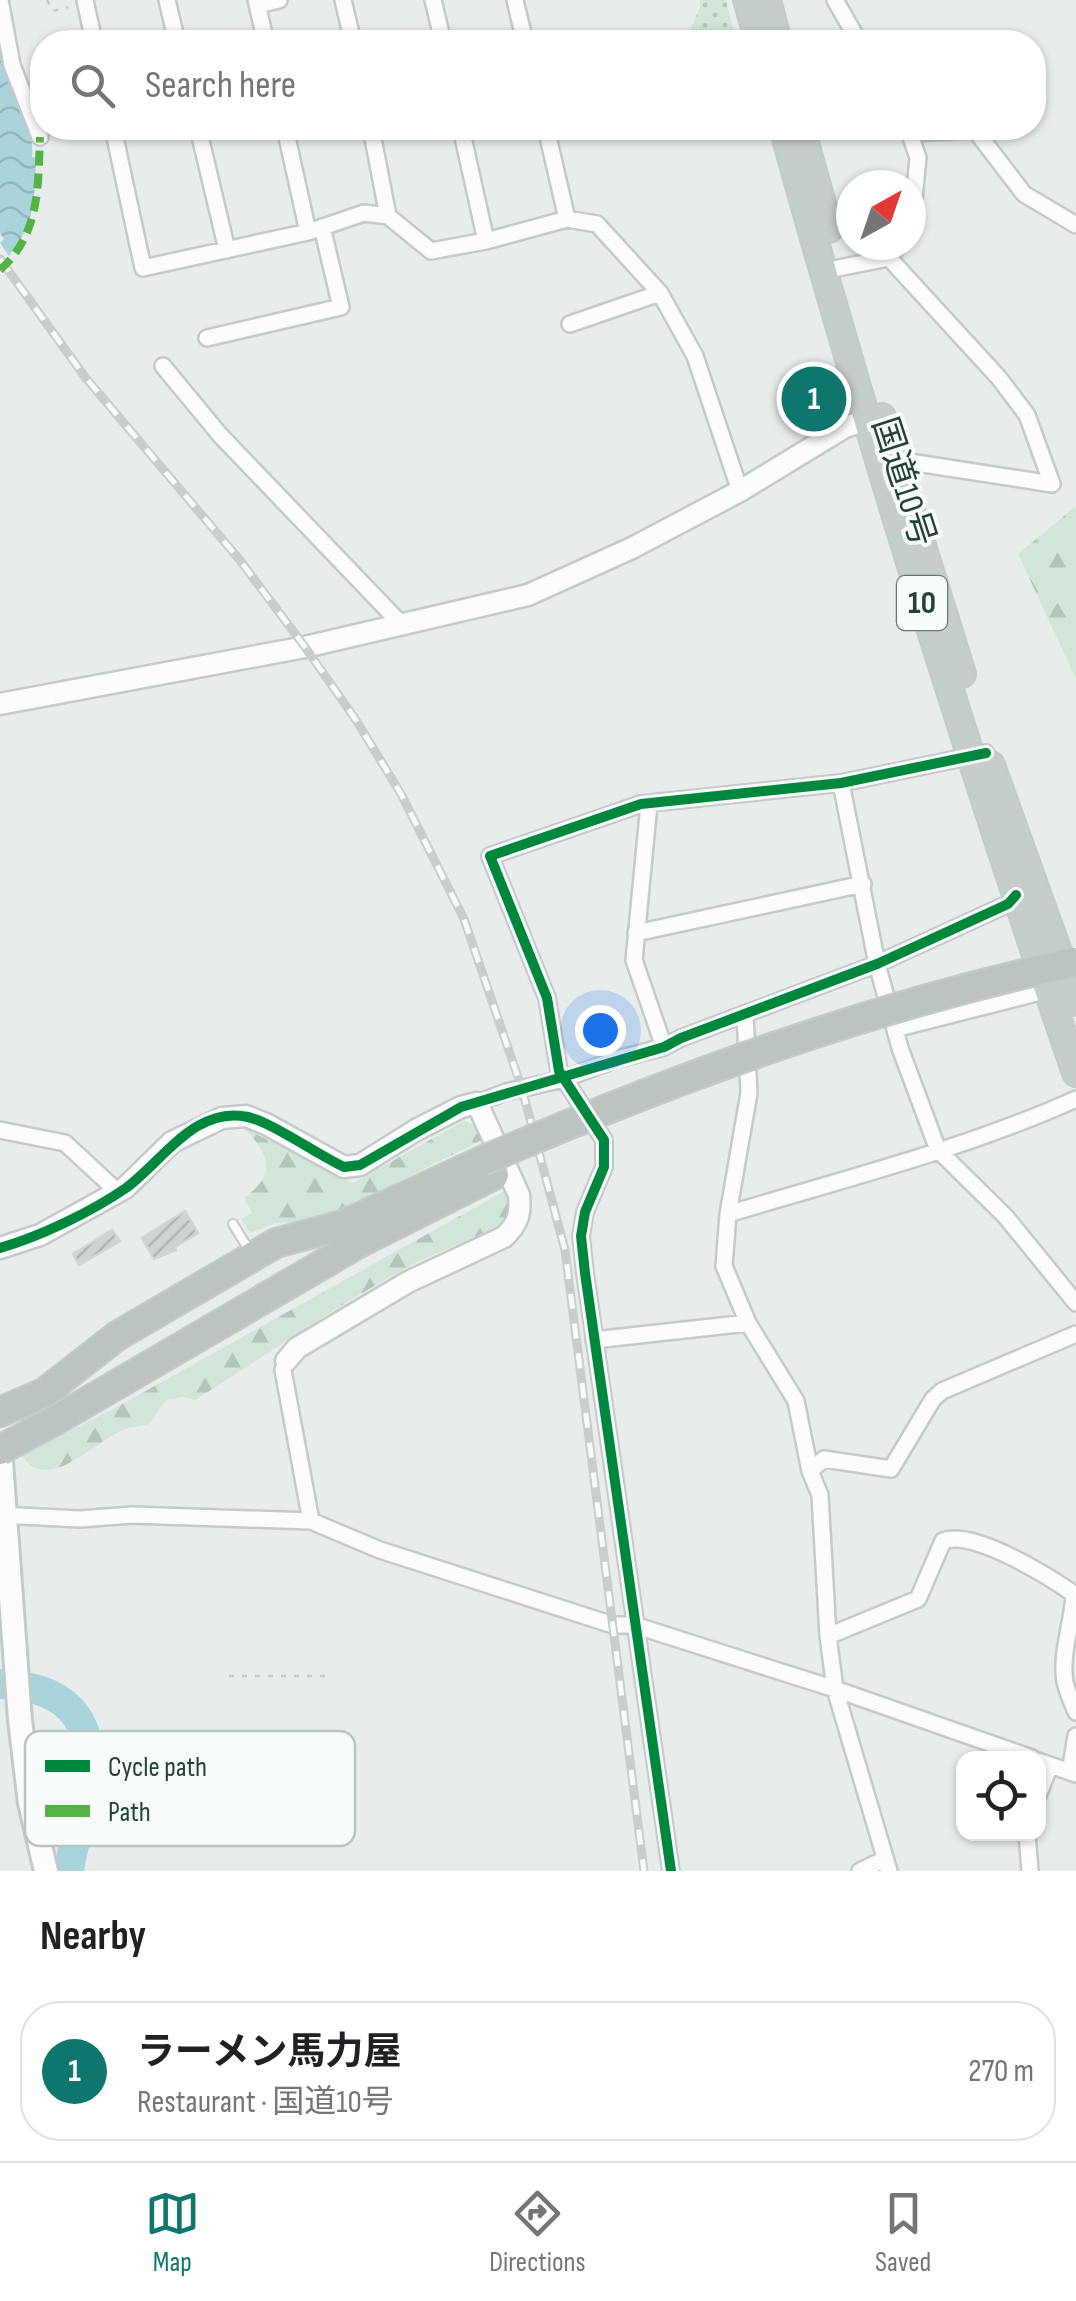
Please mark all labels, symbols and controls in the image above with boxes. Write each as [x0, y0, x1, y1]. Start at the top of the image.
search box [30, 30, 1046, 140]
icon: search [65, 58, 120, 113]
text: Search here [145, 63, 296, 108]
north arrow [836, 170, 926, 260]
pin: 1 [782, 362, 846, 436]
street label: 国道10号 [862, 412, 944, 552]
road number: 10 [897, 576, 947, 630]
your location [575, 1005, 626, 1056]
legend [25, 1731, 355, 1846]
text: Cycle path [108, 1751, 207, 1784]
map controls [956, 1751, 1046, 1841]
button: locate [956, 1751, 1046, 1841]
text: Path [108, 1796, 151, 1829]
text: Nearby [40, 1911, 146, 1962]
text: ラーメン馬力屋 [137, 2030, 401, 2075]
text: 1 [68, 2052, 81, 2091]
text: 270 m [968, 2052, 1034, 2091]
text: Restaurant · 国道10号 [137, 2083, 394, 2122]
tab: Map [145, 2186, 200, 2279]
tab: Directions [489, 2186, 586, 2279]
tab: Saved [875, 2186, 931, 2279]

